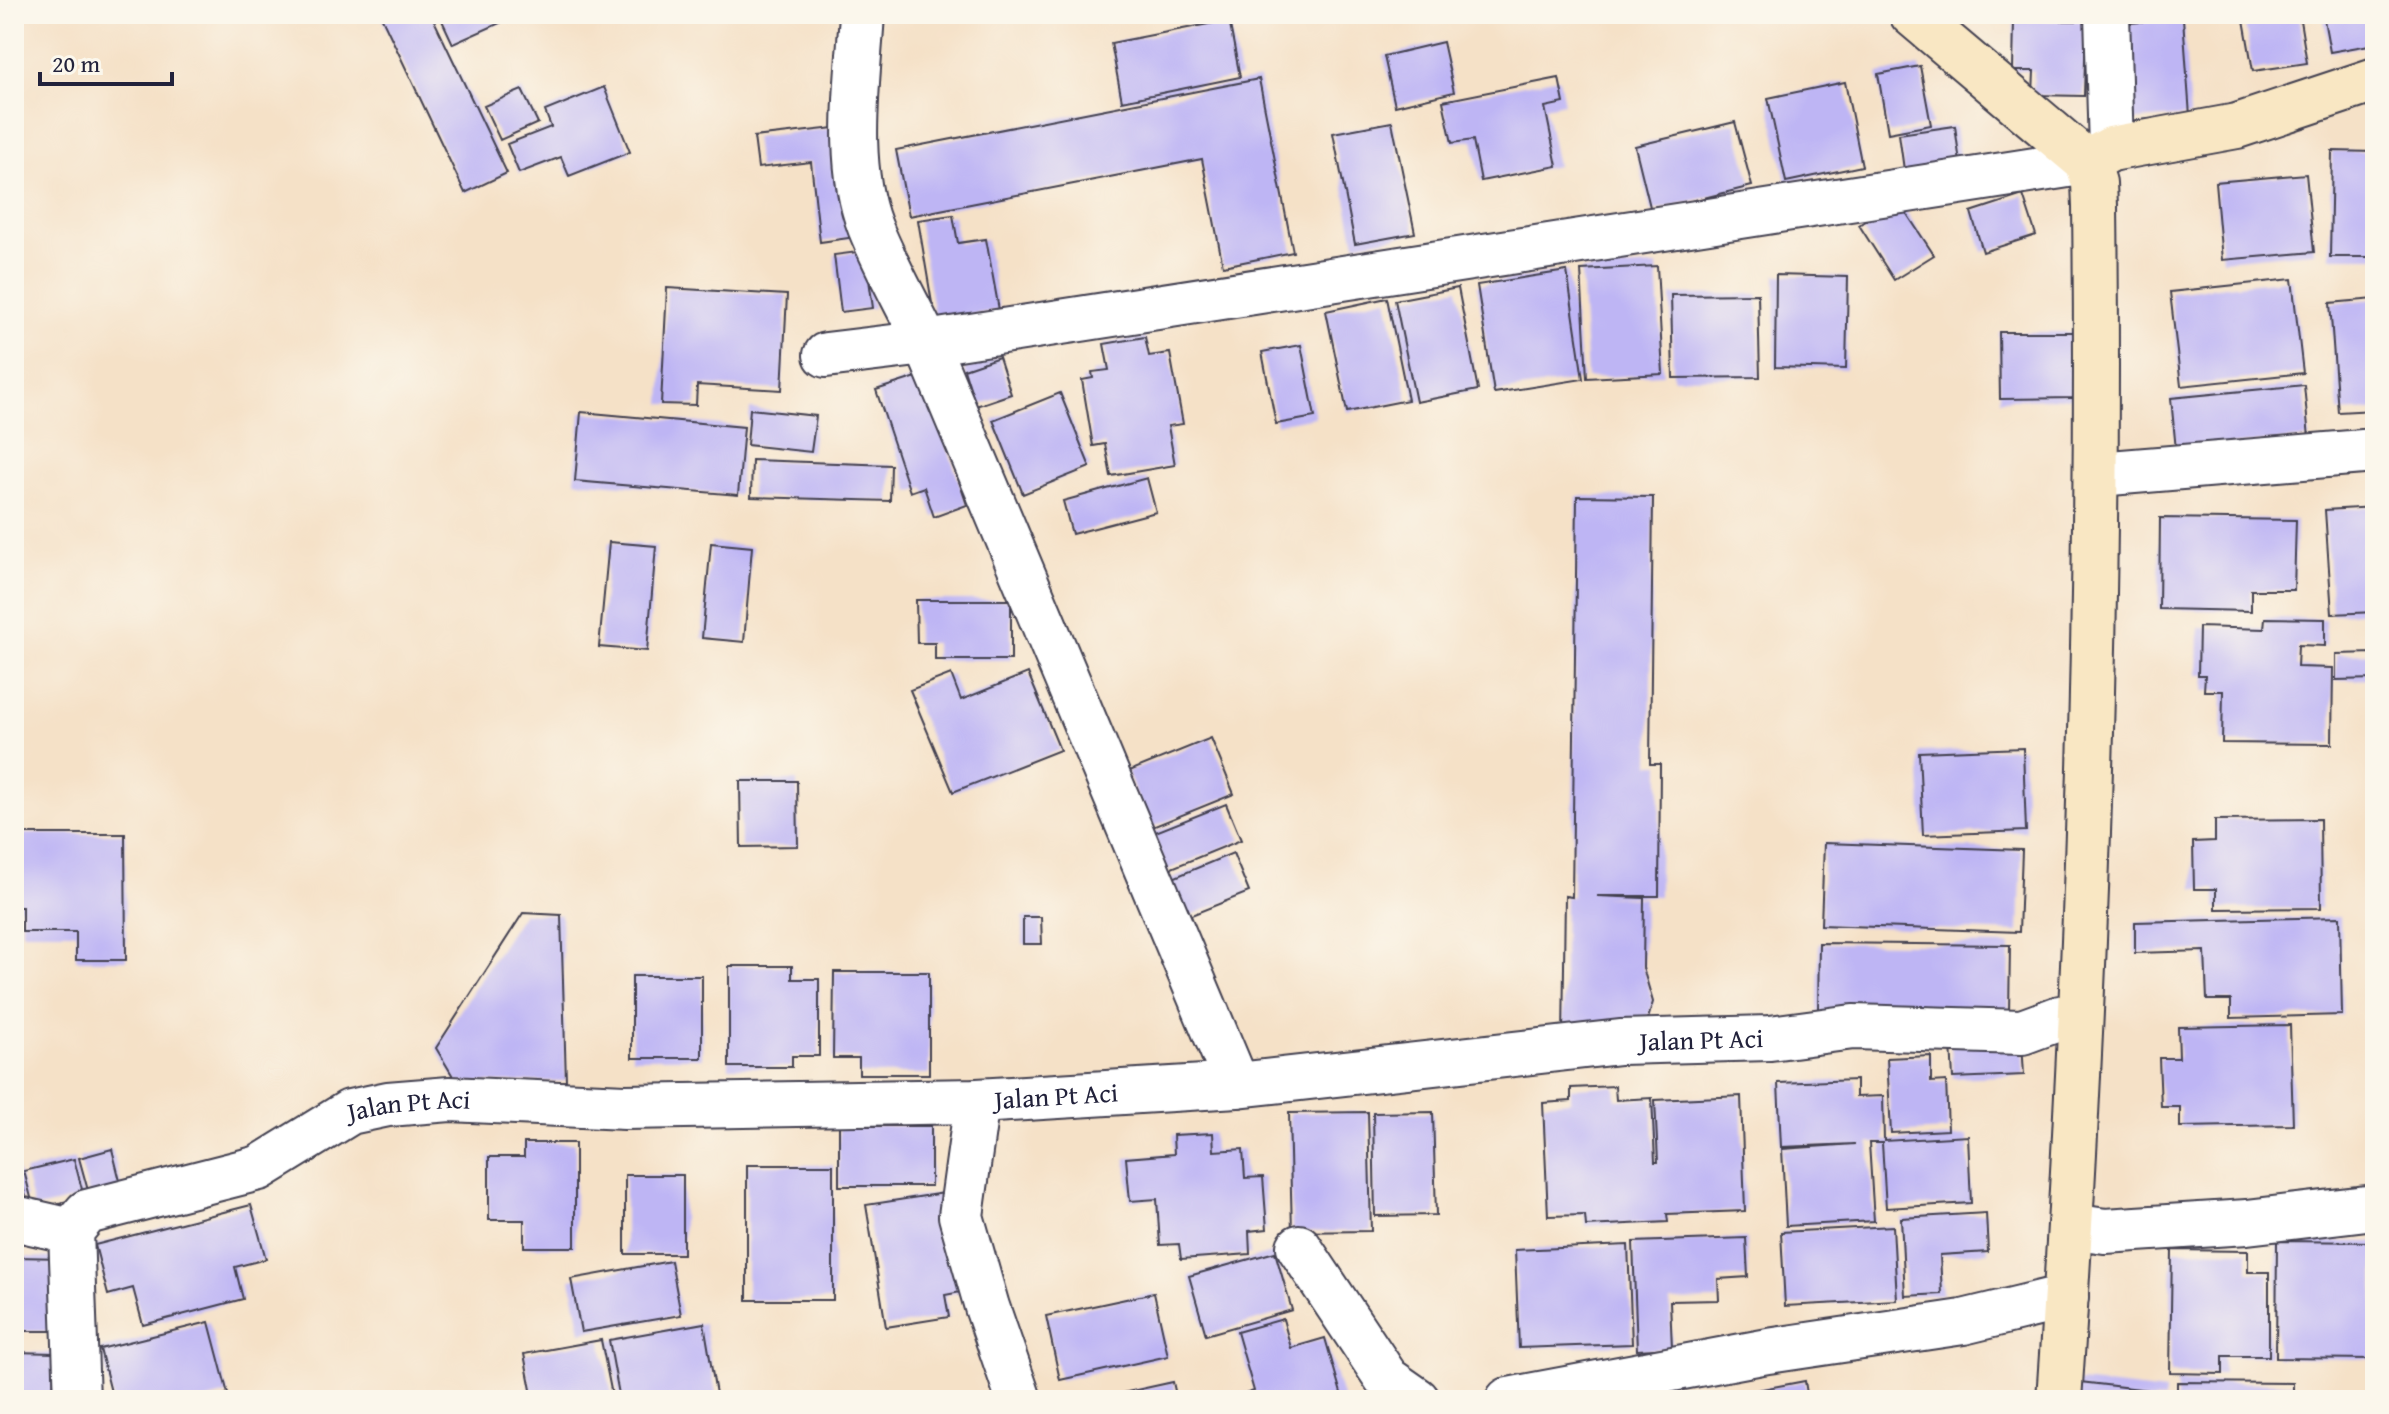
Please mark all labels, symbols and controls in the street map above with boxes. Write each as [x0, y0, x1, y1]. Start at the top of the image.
scale bar [40, 36, 172, 86]
text: 20 m [52, 46, 100, 81]
street label: Jalan Pt Aci [1636, 1018, 1764, 1061]
street label: Jalan Pt Aci [990, 1072, 1119, 1119]
street label: Jalan Pt Aci [341, 1079, 472, 1132]

